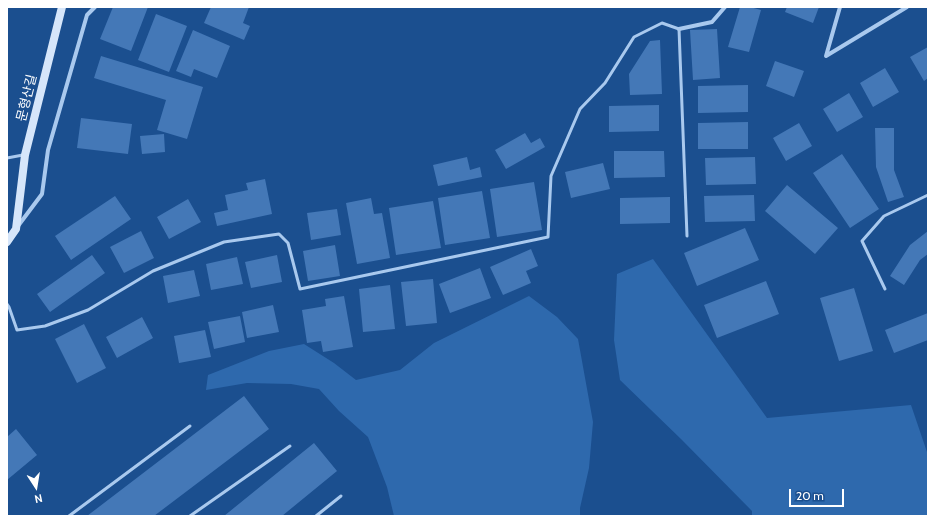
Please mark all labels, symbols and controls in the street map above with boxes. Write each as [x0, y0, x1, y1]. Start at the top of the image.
street label: 문형산길 [14, 73, 40, 123]
north arrow [16, 467, 56, 507]
scale bar [791, 481, 846, 507]
text: 20 m [796, 488, 824, 503]
text: N [33, 491, 44, 506]

